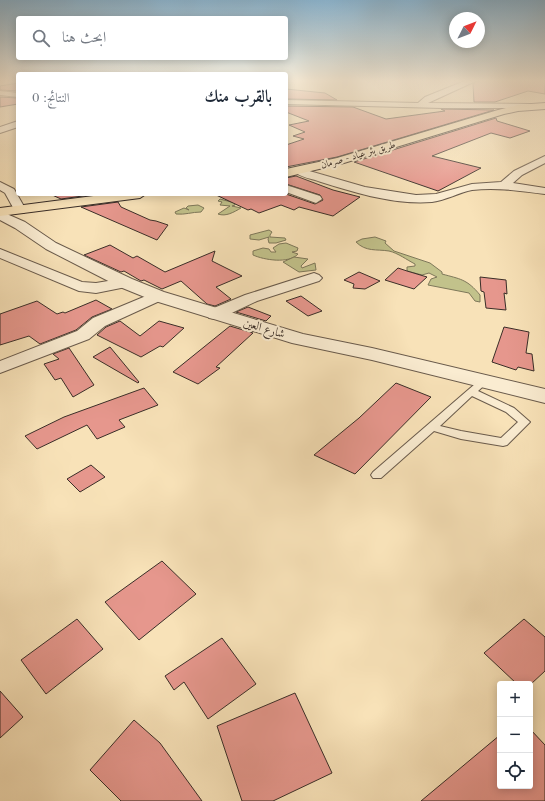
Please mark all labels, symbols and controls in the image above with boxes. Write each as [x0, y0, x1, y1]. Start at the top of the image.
north arrow [449, 12, 485, 48]
search box [16, 16, 288, 60]
icon: search [30, 27, 52, 49]
text: ابحث هنا [62, 31, 106, 46]
text: بالقرب منك [204, 89, 272, 106]
text: النتائج: 0 [32, 92, 70, 105]
street label: طريق بئر عياد - صرمان [319, 139, 397, 171]
street label: شارع العين [241, 317, 286, 345]
map controls [497, 681, 533, 789]
button: + [497, 681, 533, 717]
button: − [497, 717, 533, 753]
button: locate [497, 753, 533, 789]

